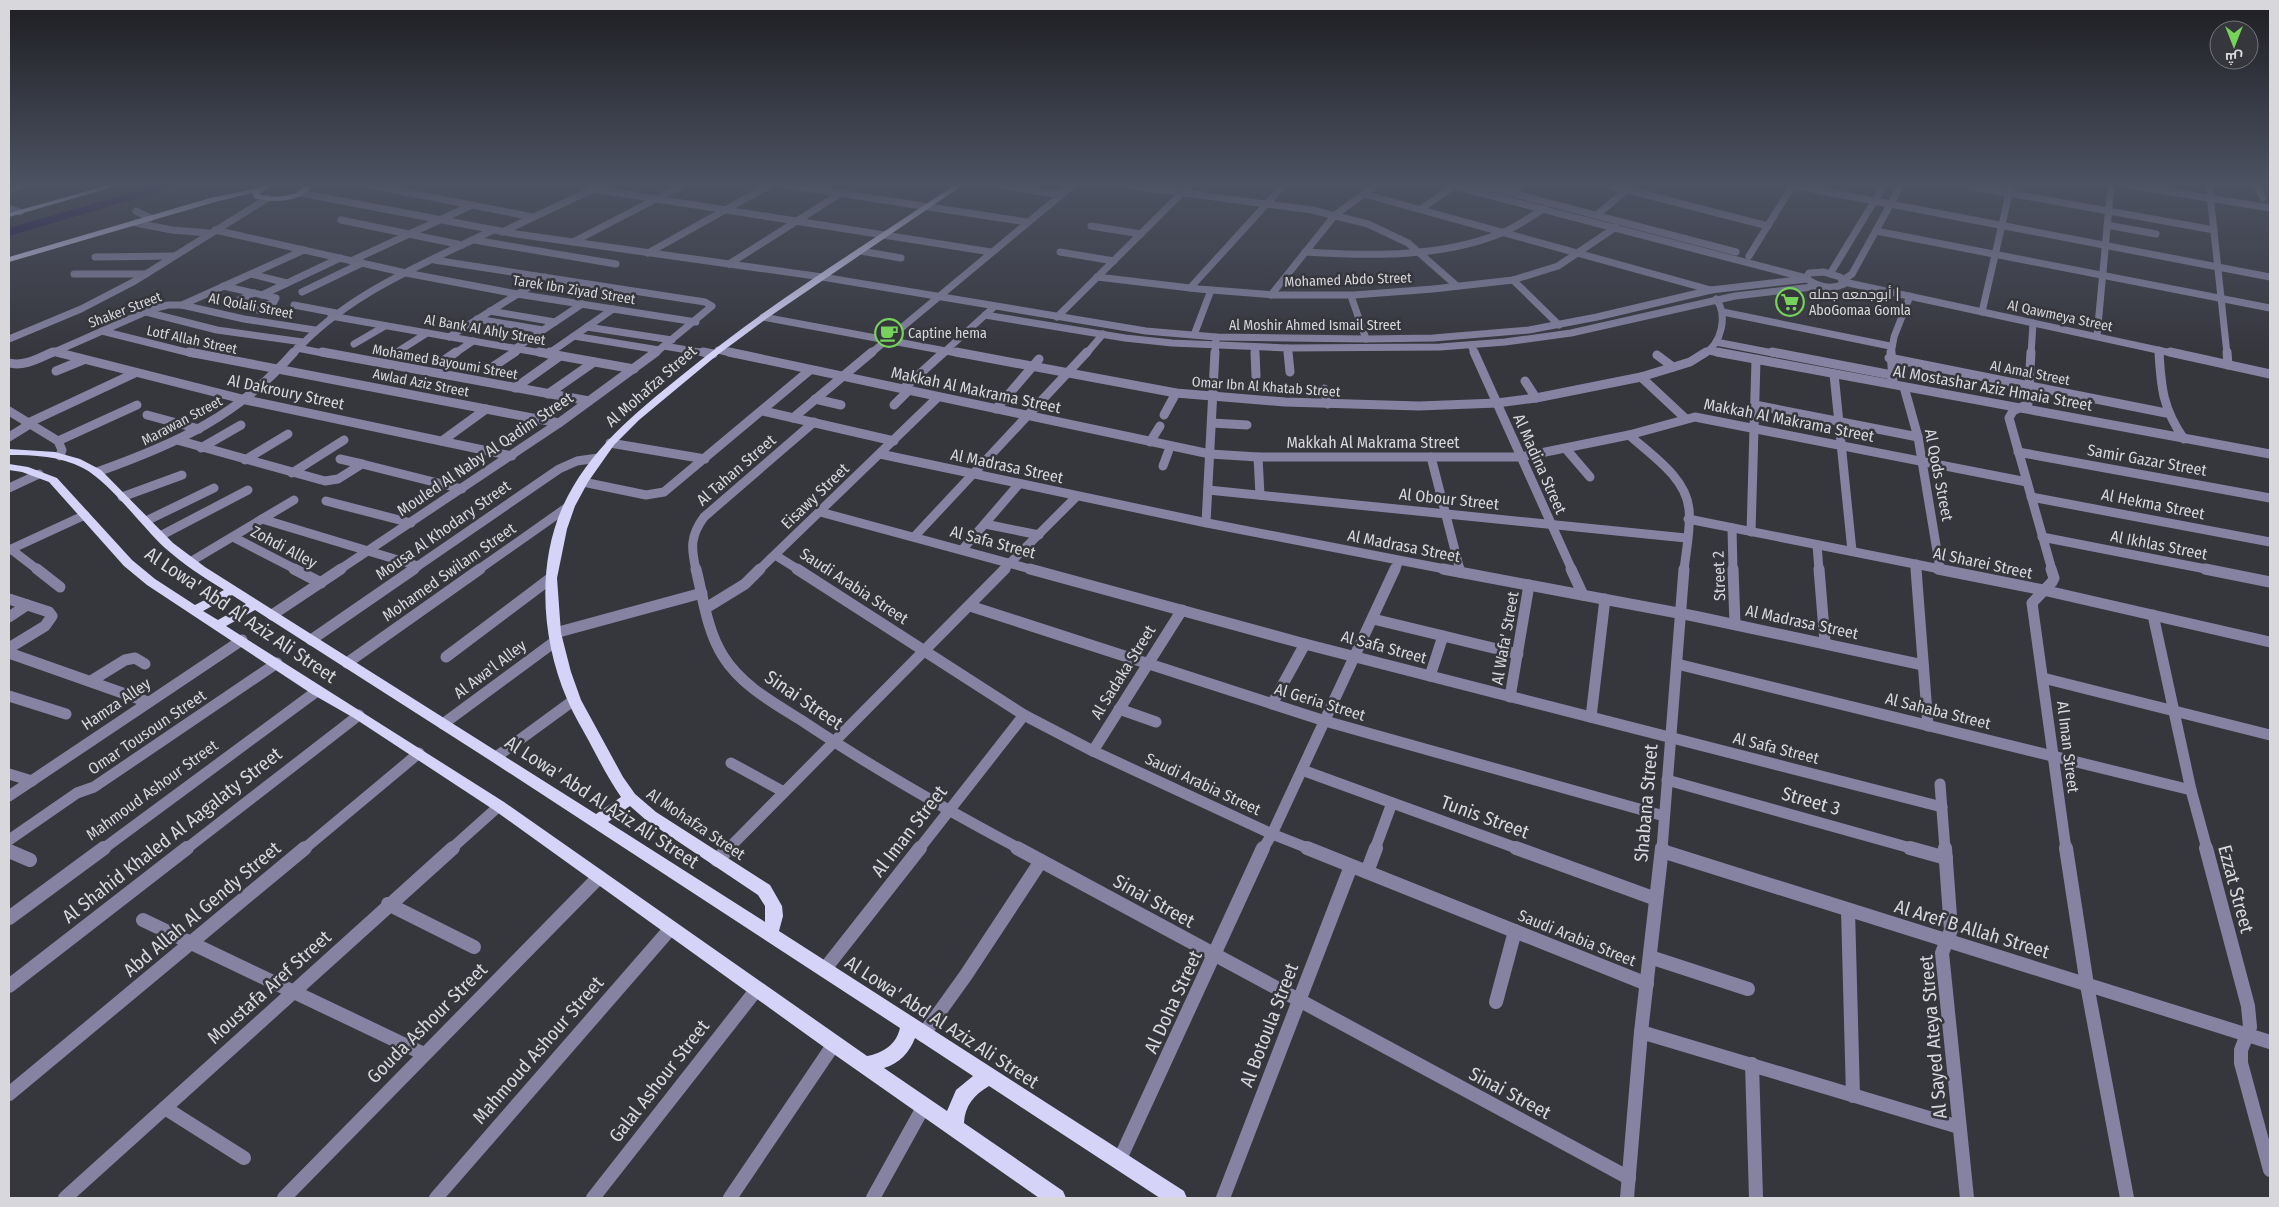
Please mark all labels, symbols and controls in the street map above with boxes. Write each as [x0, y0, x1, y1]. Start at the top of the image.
north arrow [2209, 20, 2259, 70]
text: ش [2225, 49, 2243, 66]
street label: Mohamed Abdo Street [1284, 269, 1412, 291]
street label: Tarek Ibn Ziyad Street [511, 272, 637, 308]
place label: أبوجمعه جمله | AboGomaa Gomla [1809, 285, 1911, 319]
supermarket icon: أبوجمعه جمله | AboGomaa Gomla [1775, 287, 1805, 317]
street label: Shaker Street [86, 288, 164, 332]
street label: Al Qolali Street [207, 289, 295, 323]
street label: Al Qawmeya Street [2006, 297, 2115, 336]
street label: Al Bank Al Ahly Street [423, 311, 547, 349]
street label: Al Moshir Ahmed Ismail Street [1229, 317, 1401, 334]
cafe icon: Captine hema [874, 318, 904, 348]
street label: Lotf Allah Street [145, 322, 239, 358]
place label: Captine hema [908, 325, 987, 342]
street label: Mohamed Bayoumi Street [371, 341, 519, 383]
street label: Al Mohafza Street [602, 341, 701, 431]
street label: Al Amal Street [1989, 357, 2072, 389]
street label: Al Mostashar Aziz Hmaia Street [1892, 361, 2095, 415]
street label: Makkah Al Makrama Street [889, 363, 1063, 417]
street label: Awlad Aziz Street [372, 365, 471, 401]
street label: Al Dakroury Street [226, 370, 347, 414]
street label: Omar Ibn Al Khatab Street [1191, 373, 1341, 401]
street label: Mouled Al Naby Al Qadim Street [393, 388, 577, 520]
street label: Marawan Street [139, 392, 226, 449]
street label: Makkah Al Makrama Street [1702, 394, 1877, 446]
street label: Al Madina Street [1509, 411, 1571, 518]
street label: Al Qods Street [1921, 427, 1957, 523]
street label: Al Tahan Street [693, 430, 780, 510]
street label: Makkah Al Makrama Street [1286, 433, 1460, 452]
street label: Samir Gazar Street [2086, 440, 2209, 480]
street label: Al Madrasa Street [949, 445, 1066, 487]
street label: Eisawy Street [777, 459, 853, 533]
street label: Mousa Al Khodary Street [372, 476, 515, 584]
street label: Al Obour Street [1398, 484, 1501, 514]
street label: Al Hekma Street [2100, 485, 2207, 523]
street label: Mohamed Swilam Street [379, 518, 520, 625]
street label: Al Safa Street [948, 521, 1039, 563]
street label: Zohdi Alley [248, 522, 321, 573]
street label: Al Madrasa Street [1346, 526, 1463, 566]
street label: Al Ikhlas Street [2109, 526, 2210, 564]
street label: Al Lowa' Abd Al Aziz Ali Street [141, 542, 342, 688]
street label: Al Sharei Street [1932, 543, 2035, 583]
street label: Saudi Arabia Street [796, 544, 912, 629]
street label: Street 2 [1709, 551, 1729, 601]
street label: Al Wafa' Street [1487, 589, 1523, 686]
street label: Al Madrasa Street [1744, 601, 1861, 643]
street label: Al Sadaka Street [1087, 621, 1160, 722]
street label: Al Safa Street [1339, 626, 1430, 668]
street label: Al Awa'l Alley [450, 635, 531, 702]
street label: Sinai Street [760, 665, 848, 735]
street label: Hamza Alley [78, 673, 155, 734]
street label: Al Geria Street [1272, 679, 1368, 725]
street label: Omar Tousoun Street [84, 685, 210, 778]
street label: Al Sahaba Street [1883, 689, 1993, 733]
street label: Al Iman Street [2053, 700, 2083, 795]
street label: Al Safa Street [1731, 728, 1822, 768]
street label: Al Lowa' Abd Al Aziz Ali Street [501, 731, 704, 874]
street label: Mahmoud Ashour Street [82, 735, 222, 844]
street label: Al Shahid Khaled Al Aagalaty Street [58, 742, 287, 928]
street label: Shabana Street [1629, 742, 1663, 863]
street label: Saudi Arabia Street [1142, 749, 1265, 819]
street label: Al Iman Street [866, 780, 952, 881]
street label: Street 3 [1779, 782, 1843, 820]
street label: Al Mohafza Street [643, 784, 749, 864]
street label: Tunis Street [1438, 790, 1533, 844]
street label: Abd Allah Al Gendy Street [119, 836, 286, 981]
street label: Ezzat Street [2213, 842, 2259, 936]
street label: Sinai Street [1109, 869, 1199, 933]
street label: Al Aref B Allah Street [1892, 895, 2053, 964]
street label: Saudi Arabia Street [1515, 906, 1639, 971]
street label: Moustafa Aref Street [202, 925, 336, 1049]
street label: Al Doha Street [1139, 946, 1207, 1057]
street label: Al Lowa' Abd Al Aziz Ali Street [841, 951, 1044, 1094]
street label: Al Sayed Ateya Street [1914, 953, 1952, 1120]
street label: Gouda Ashour Street [362, 958, 492, 1088]
street label: Al Botoula Street [1235, 959, 1304, 1090]
street label: Mahmoud Ashour Street [468, 971, 609, 1128]
street label: Galal Ashour Street [604, 1014, 715, 1147]
street label: Sinai Street [1465, 1062, 1556, 1125]

